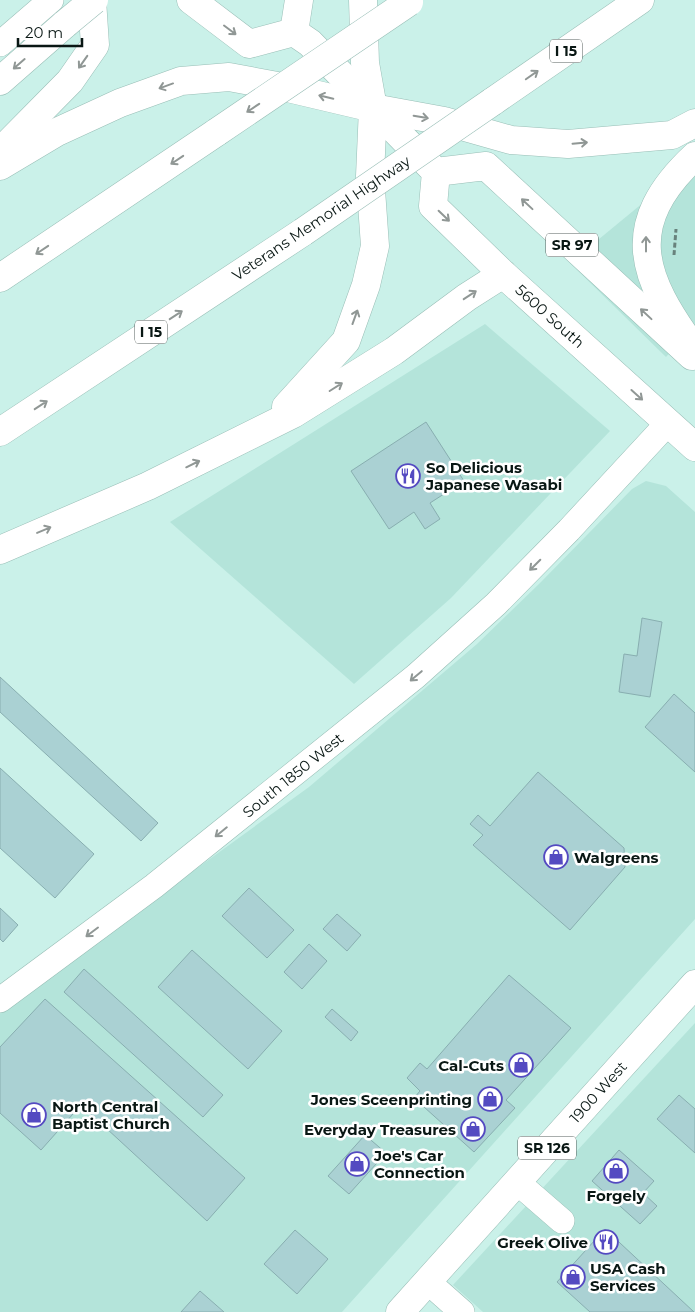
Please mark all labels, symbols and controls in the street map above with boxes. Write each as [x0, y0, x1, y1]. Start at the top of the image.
scale bar [18, 15, 81, 47]
text: 20 m [25, 23, 63, 42]
one-way arrow [223, 24, 236, 35]
road number: I 15 [550, 40, 582, 62]
one-way arrow [78, 55, 88, 69]
one-way arrow [13, 58, 26, 70]
one-way arrow [525, 70, 539, 80]
one-way arrow [159, 82, 174, 91]
one-way arrow [318, 92, 334, 101]
one-way arrow [246, 103, 260, 113]
one-way arrow [413, 112, 429, 122]
one-way arrow [572, 138, 588, 147]
street label: Veterans Memorial Highway [228, 151, 414, 285]
one-way arrow [170, 155, 184, 165]
one-way arrow [520, 198, 533, 210]
one-way arrow [438, 210, 450, 222]
road number: SR 97 [546, 234, 598, 256]
one-way arrow [641, 236, 651, 252]
one-way arrow [35, 245, 49, 255]
street label: 5600 South [512, 280, 588, 352]
one-way arrow [462, 290, 476, 300]
one-way arrow [640, 308, 653, 320]
one-way arrow [351, 309, 360, 325]
one-way arrow [169, 310, 183, 320]
road number: I 15 [135, 321, 167, 344]
one-way arrow [328, 382, 342, 392]
one-way arrow [631, 389, 644, 401]
one-way arrow [33, 400, 47, 410]
place label: So Delicious Japanese Wasabi [425, 458, 562, 494]
one-way arrow [185, 459, 200, 468]
restaurant icon: So Delicious Japanese Wasabi [395, 463, 421, 489]
one-way arrow [37, 525, 52, 534]
one-way arrow [529, 559, 541, 571]
one-way arrow [410, 670, 423, 681]
street label: South 1850 West [239, 728, 347, 822]
one-way arrow [215, 827, 228, 838]
shop icon: Walgreens [543, 844, 569, 870]
place label: Walgreens [574, 848, 659, 867]
one-way arrow [86, 926, 99, 937]
shop icon: Cal-Cuts [508, 1052, 534, 1078]
place label: Cal-Cuts [438, 1056, 504, 1075]
street label: 1900 West [565, 1057, 631, 1127]
shop icon: Jones Sceenprinting [477, 1086, 503, 1112]
place label: Jones Sceenprinting [310, 1090, 472, 1109]
place label: North Central Baptist Church [52, 1097, 170, 1133]
shop icon: North Central Baptist Church [21, 1102, 47, 1128]
shop icon: Everyday Treasures [460, 1116, 486, 1142]
place label: Everyday Treasures [304, 1120, 456, 1139]
road number: SR 126 [518, 1136, 576, 1160]
place label: Joe's Car Connection [373, 1146, 465, 1182]
shop icon: Joe's Car Connection [344, 1151, 370, 1177]
shop icon: Forgely [603, 1158, 629, 1184]
place label: Forgely [587, 1186, 647, 1205]
restaurant icon: Greek Olive [593, 1229, 619, 1255]
place label: Greek Olive [497, 1233, 588, 1252]
place label: USA Cash Services [590, 1259, 666, 1295]
shop icon: USA Cash Services [560, 1264, 586, 1290]

